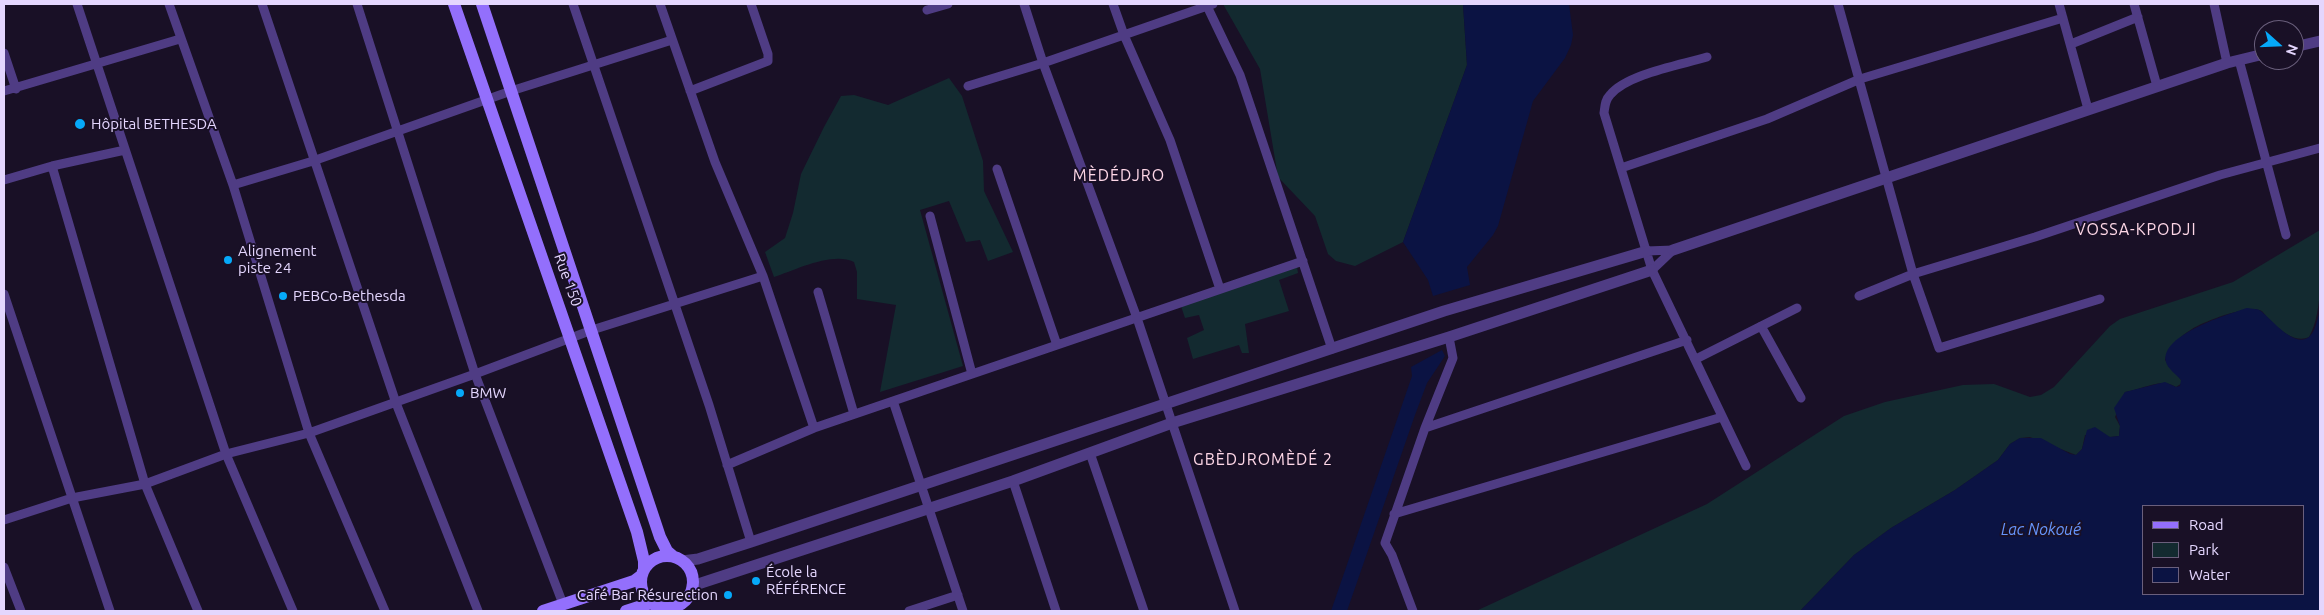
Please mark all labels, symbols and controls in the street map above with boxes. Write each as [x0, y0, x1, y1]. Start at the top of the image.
north arrow [2254, 20, 2304, 70]
text: N [2283, 42, 2301, 57]
place label: Hôpital BETHESDA [91, 115, 217, 133]
marker: Hôpital BETHESDA [73, 117, 87, 131]
district label: MÈDÉDJRO [1072, 166, 1166, 186]
district label: VOSSA-KPODJI [2074, 220, 2198, 240]
place label: Alignement piste 24 [238, 242, 316, 277]
street label: Rue 150 [550, 251, 586, 309]
marker: Alignement piste 24 [222, 254, 234, 266]
place label: PEBCo-Bethesda [293, 287, 406, 305]
marker: PEBCo-Bethesda [277, 290, 289, 302]
place label: BMW [470, 384, 506, 402]
marker: BMW [454, 387, 466, 399]
district label: GBÈDJROMÈDÉ 2 [1191, 450, 1335, 470]
legend [2142, 505, 2304, 595]
text: Road [2189, 516, 2224, 533]
water label: Lac Nokoué [2001, 520, 2081, 540]
text: Park [2189, 541, 2219, 558]
place label: École la RÉFÉRENCE [766, 563, 846, 598]
text: Water [2189, 566, 2230, 583]
marker: École la RÉFÉRENCE [750, 575, 762, 587]
place label: Café Bar Résurection [577, 586, 718, 604]
marker: Café Bar Résurection [722, 589, 734, 601]

